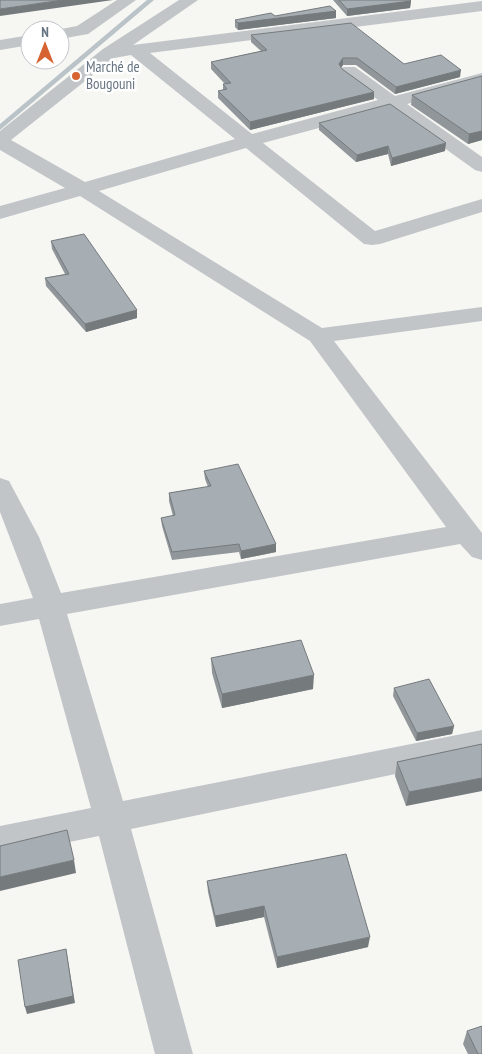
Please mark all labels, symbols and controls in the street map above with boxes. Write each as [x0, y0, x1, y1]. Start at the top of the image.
north arrow [20, 20, 70, 70]
text: N [41, 23, 49, 41]
place label: Marché de Bougouni [86, 57, 140, 93]
marker: Marché de Bougouni [70, 70, 82, 82]

